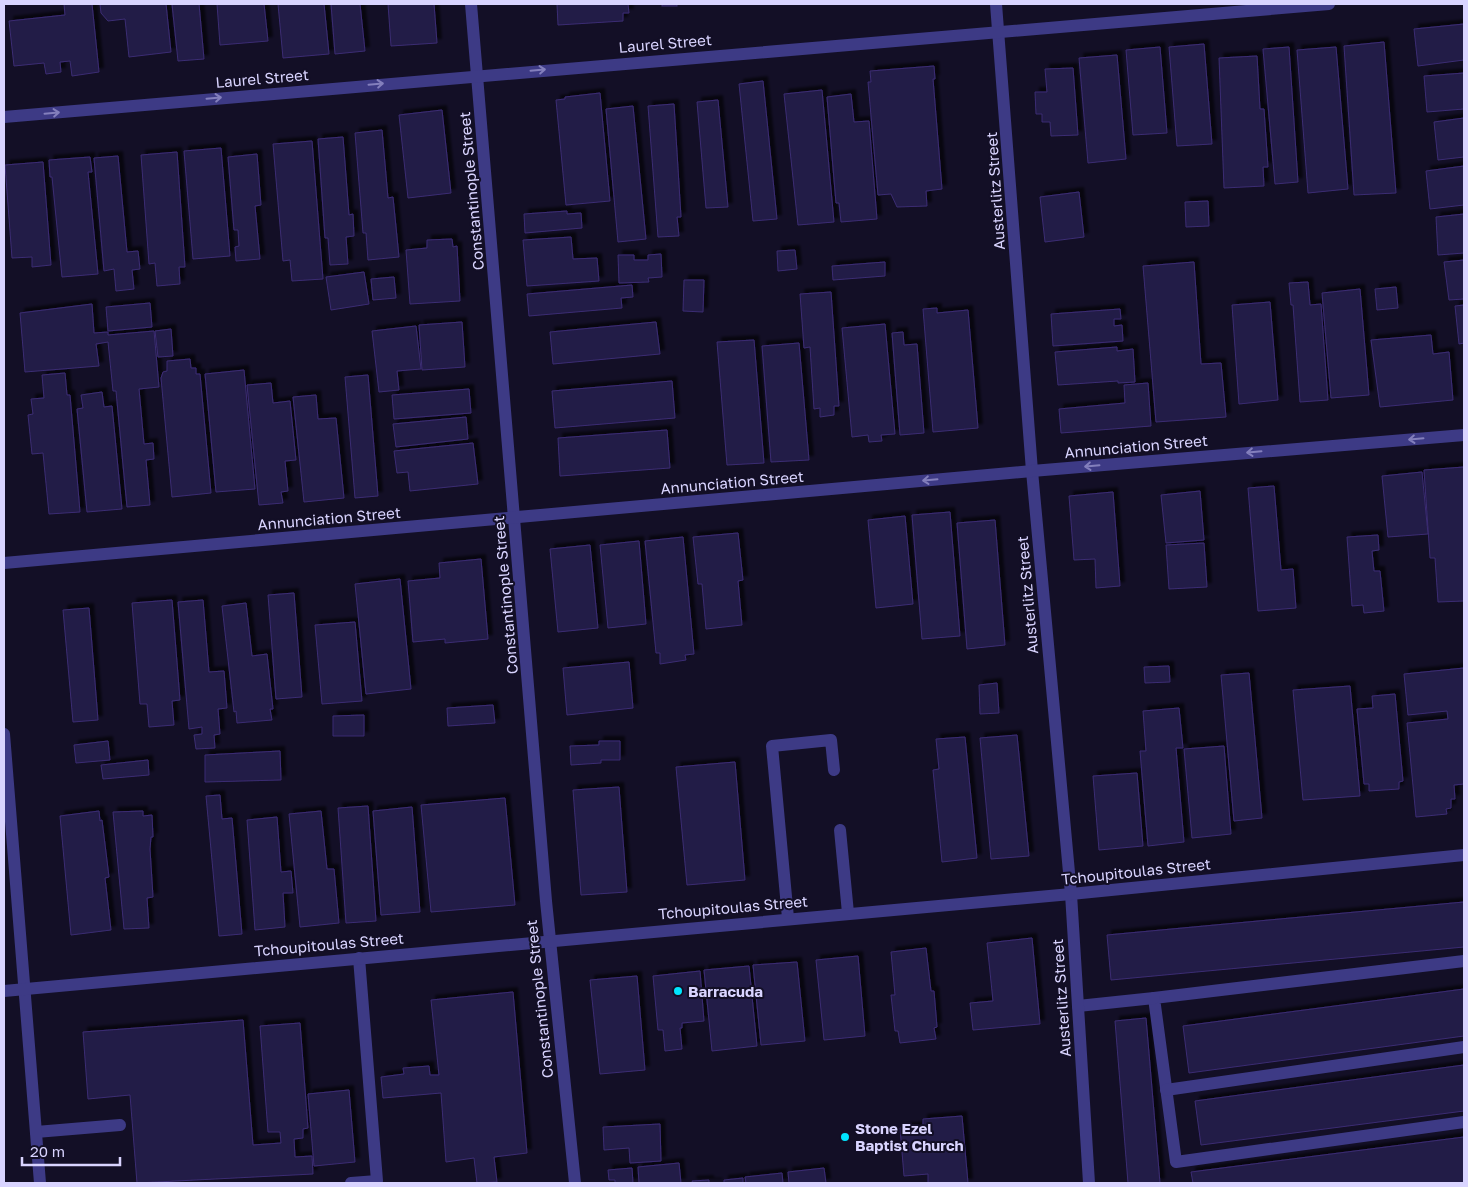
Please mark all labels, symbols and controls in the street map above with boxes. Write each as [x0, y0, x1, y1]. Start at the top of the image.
street label: Laurel Street [618, 30, 712, 56]
street label: Laurel Street [215, 65, 309, 91]
one-way arrow [530, 65, 546, 75]
one-way arrow [368, 79, 384, 89]
one-way arrow [206, 94, 222, 103]
one-way arrow [44, 108, 60, 118]
street label: Constantinople Street [455, 111, 487, 271]
street label: Austerlitz Street [982, 131, 1008, 251]
street label: Annunciation Street [1064, 431, 1208, 461]
one-way arrow [1408, 434, 1424, 444]
one-way arrow [1246, 448, 1262, 457]
one-way arrow [1084, 461, 1100, 471]
street label: Annunciation Street [660, 467, 804, 497]
one-way arrow [922, 475, 938, 485]
street label: Annunciation Street [257, 503, 401, 533]
street label: Constantinople Street [489, 515, 521, 675]
street label: Austerlitz Street [1013, 535, 1041, 655]
street label: Tchoupitoulas Street [1060, 854, 1212, 888]
street label: Tchoupitoulas Street [657, 891, 809, 923]
street label: Constantinople Street [522, 919, 556, 1079]
street label: Tchoupitoulas Street [253, 928, 405, 960]
street label: Austerlitz Street [1048, 938, 1074, 1058]
place label: Barracuda [688, 982, 763, 1000]
marker: Barracuda [672, 985, 684, 997]
place label: Stone Ezel Baptist Church [855, 1119, 964, 1154]
marker: Stone Ezel Baptist Church [839, 1131, 851, 1143]
scale bar [22, 1134, 120, 1166]
text: 20 m [30, 1142, 65, 1160]

